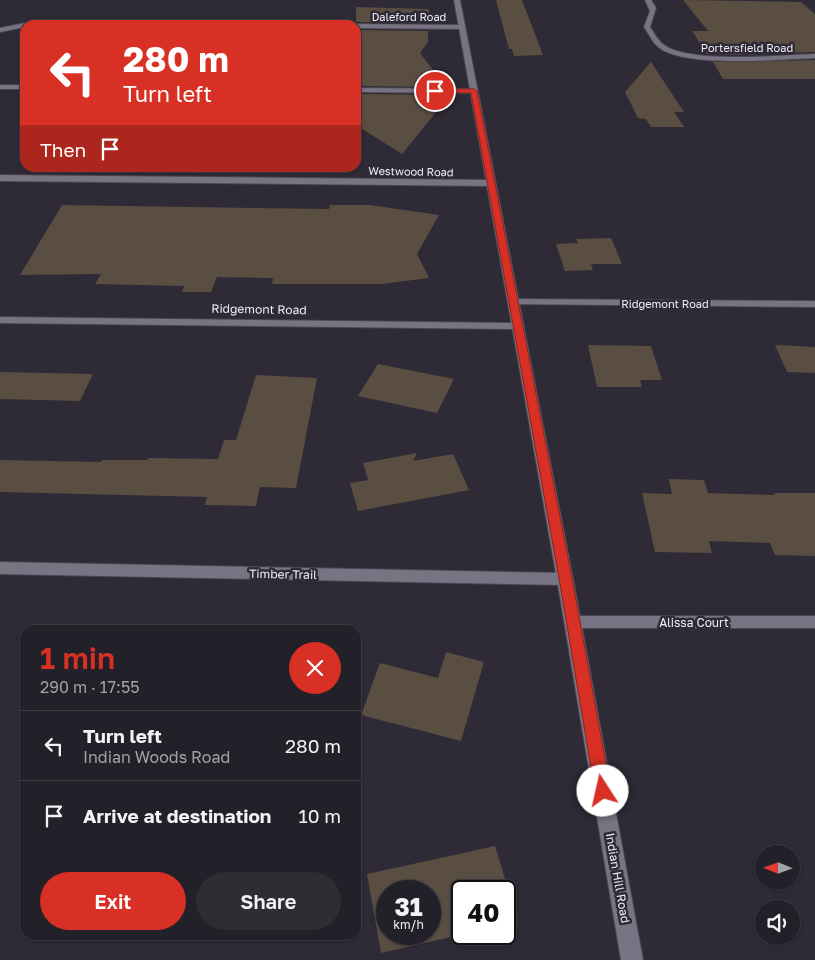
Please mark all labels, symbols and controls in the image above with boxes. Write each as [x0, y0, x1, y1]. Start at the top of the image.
street label: Daleford Road [372, 10, 446, 23]
text: 280 m [123, 38, 229, 80]
icon: left [40, 40, 105, 105]
street label: Portersfield Road [701, 41, 793, 54]
pin [414, 70, 456, 112]
icon: arrive [421, 77, 449, 105]
text: Turn left [123, 80, 212, 107]
icon: arrive [96, 135, 124, 163]
text: Then [40, 138, 86, 161]
street label: Westwood Road [368, 164, 454, 178]
street label: Ridgemont Road [621, 297, 709, 310]
street label: Ridgemont Road [211, 301, 307, 317]
street label: Timber Trail [249, 566, 317, 582]
street label: Alissa Court [659, 615, 729, 630]
text: 1 min [40, 640, 115, 676]
button: close [289, 642, 341, 694]
text: 290 m · 17:55 [40, 677, 139, 697]
text: Turn left [83, 724, 162, 747]
icon: left [40, 732, 68, 760]
text: 280 m [285, 734, 341, 757]
text: Indian Woods Road [83, 747, 230, 767]
position arrow [576, 764, 628, 816]
icon: arrive [40, 802, 68, 830]
text: Arrive at destination [83, 804, 271, 827]
text: 10 m [298, 804, 341, 827]
street label: Indian Hill Road [603, 832, 633, 924]
north arrow [755, 845, 800, 890]
map controls [755, 845, 800, 945]
button: Exit [40, 872, 186, 930]
button: Share [196, 872, 341, 930]
speed limit sign: 40 [451, 880, 516, 945]
text: 31 [394, 891, 423, 922]
button: sound [755, 900, 800, 945]
text: km/h [393, 917, 424, 932]

